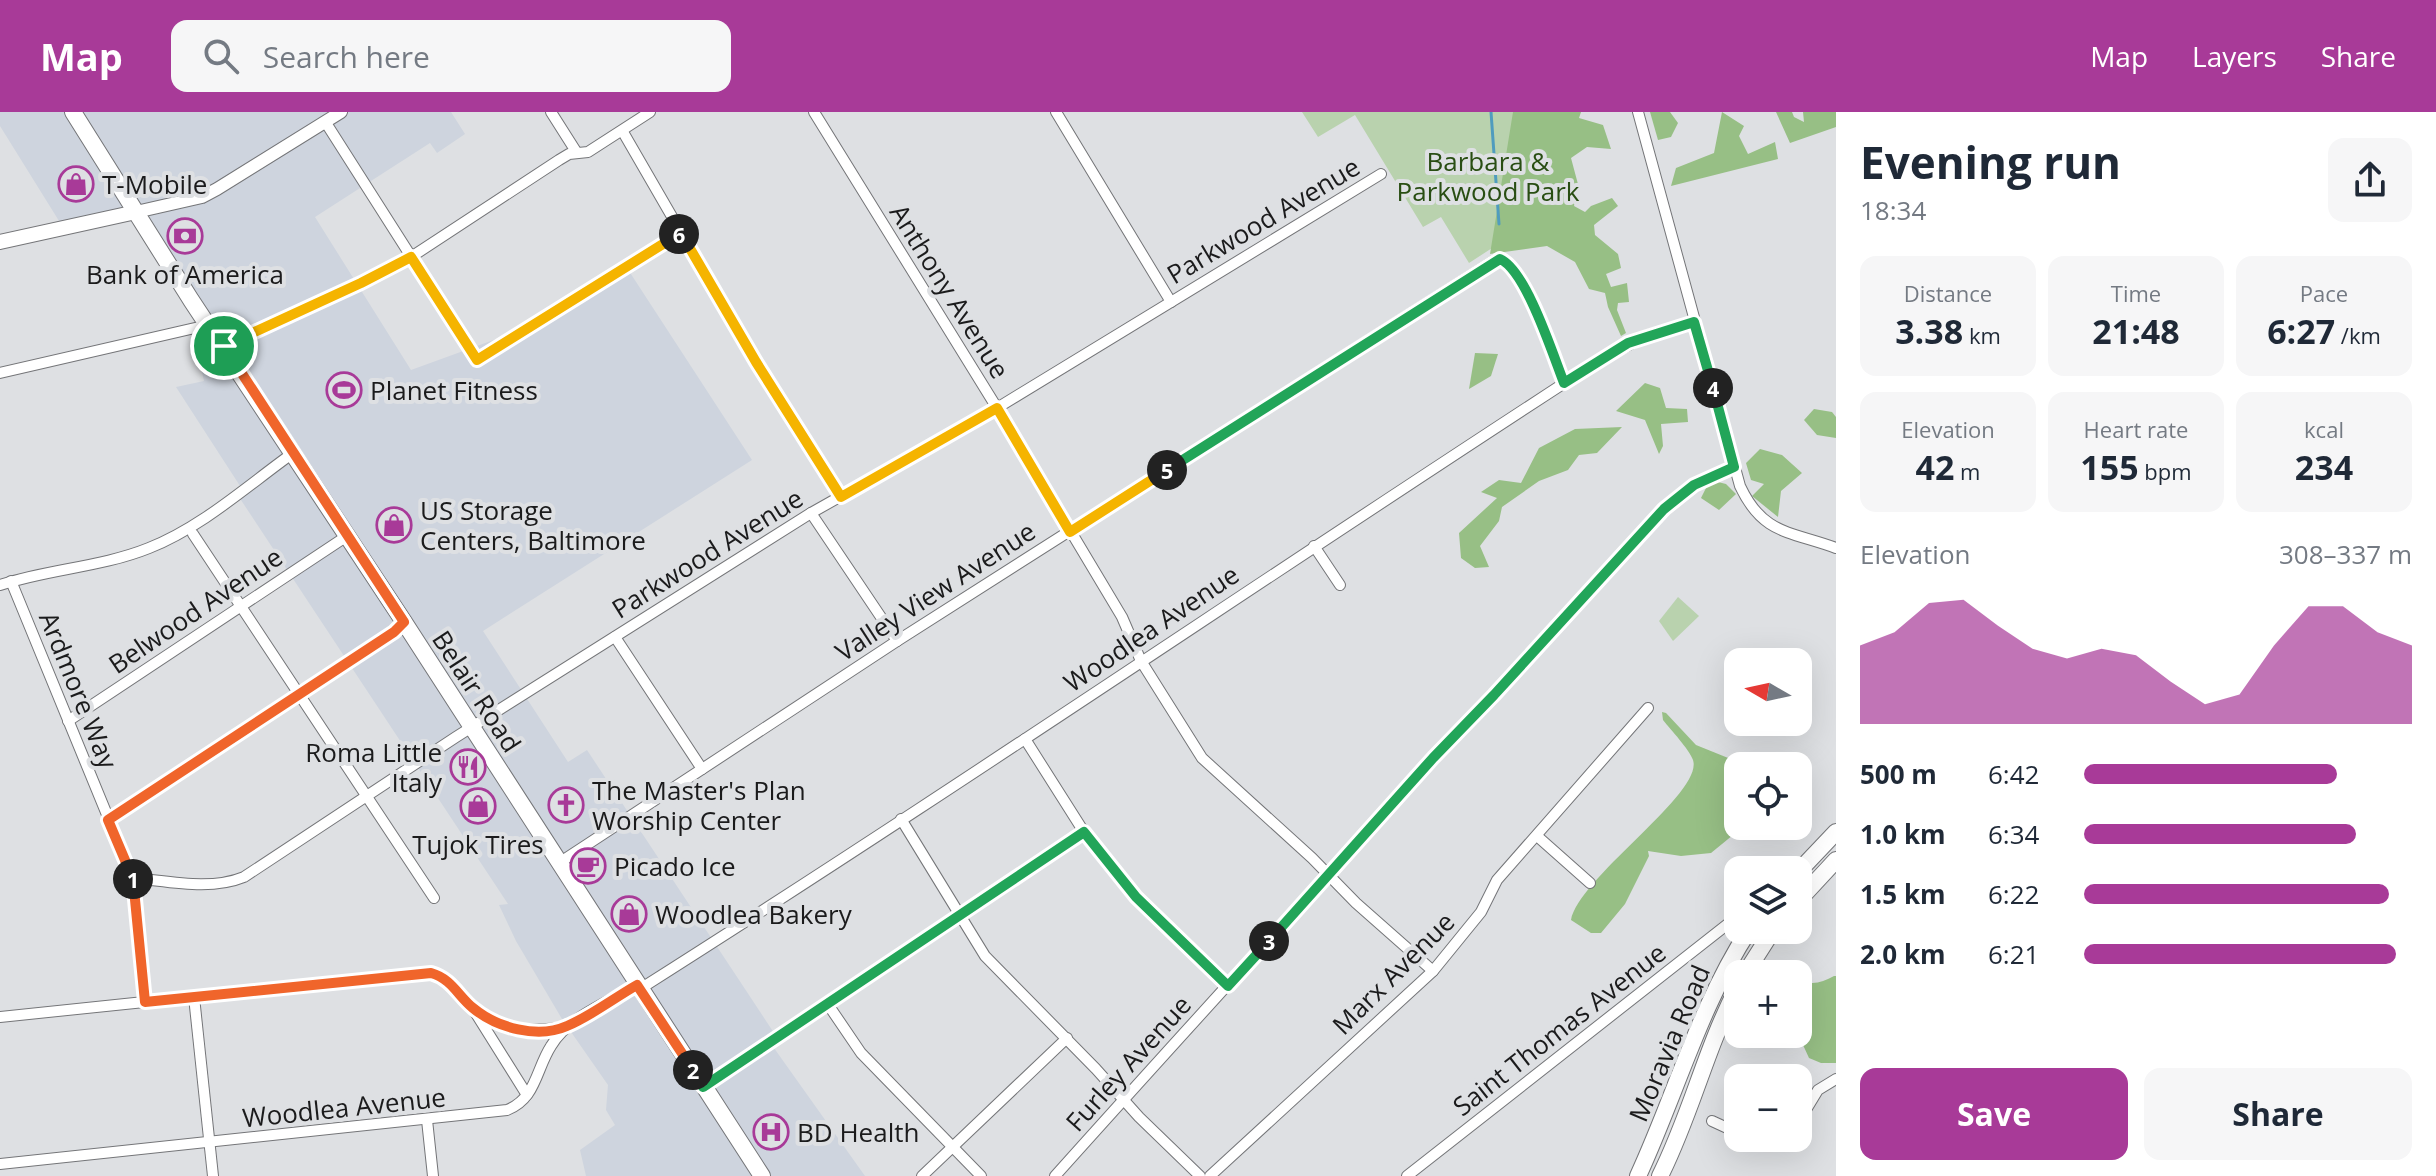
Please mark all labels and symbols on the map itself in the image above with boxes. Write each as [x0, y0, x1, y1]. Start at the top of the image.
park label: Barbara & Parkwood Park [1397, 143, 1580, 209]
street label: Parkwood Avenue [1160, 148, 1366, 292]
shop icon: T-Mobile [57, 165, 95, 203]
place label: T-Mobile [102, 166, 207, 202]
street label: Anthony Avenue [882, 197, 1018, 385]
pin: 6 [659, 214, 699, 254]
bank icon: Bank of America [166, 217, 204, 255]
place label: Bank of America [86, 256, 284, 292]
pin [190, 312, 258, 380]
pin: 4 [1693, 368, 1733, 408]
sports icon: Planet Fitness [325, 371, 363, 409]
place label: Planet Fitness [370, 372, 538, 408]
pin: 5 [1147, 450, 1187, 490]
street label: Parkwood Avenue [605, 480, 809, 626]
place label: US Storage Centers, Baltimore [420, 492, 646, 558]
shop icon: US Storage Centers, Baltimore [375, 506, 413, 544]
street label: Valley View Avenue [828, 513, 1042, 669]
street label: Belwood Avenue [101, 538, 289, 682]
street label: Woodlea Avenue [1056, 556, 1246, 700]
street label: Ardmore Way [31, 606, 127, 775]
street label: Belair Road [424, 623, 530, 759]
north arrow [1724, 648, 1812, 736]
place label: Roma Little Italy [305, 734, 443, 800]
restaurant icon: Roma Little Italy [449, 748, 487, 786]
place label: The Master's Plan Worship Center [592, 772, 806, 838]
church icon: The Master's Plan Worship Center [547, 786, 585, 824]
shop icon: Tujok Tires [459, 787, 497, 825]
place label: Tujok Tires [412, 826, 544, 862]
cafe icon: Picado Ice [569, 847, 607, 885]
place label: Picado Ice [614, 848, 736, 884]
pin: 1 [113, 859, 153, 899]
shop icon: Woodlea Bakery [610, 895, 648, 933]
place label: Woodlea Bakery [655, 896, 853, 932]
street label: Marx Avenue [1324, 904, 1462, 1042]
pin: 3 [1249, 921, 1289, 961]
street label: Saint Thomas Avenue [1445, 934, 1673, 1124]
street label: Moravia Road [1620, 959, 1718, 1127]
street label: Furley Avenue [1057, 987, 1199, 1139]
pin: 2 [673, 1050, 713, 1090]
street label: Woodlea Avenue [241, 1078, 447, 1136]
hospital icon: BD Health [752, 1113, 790, 1151]
place label: BD Health [797, 1114, 919, 1150]

